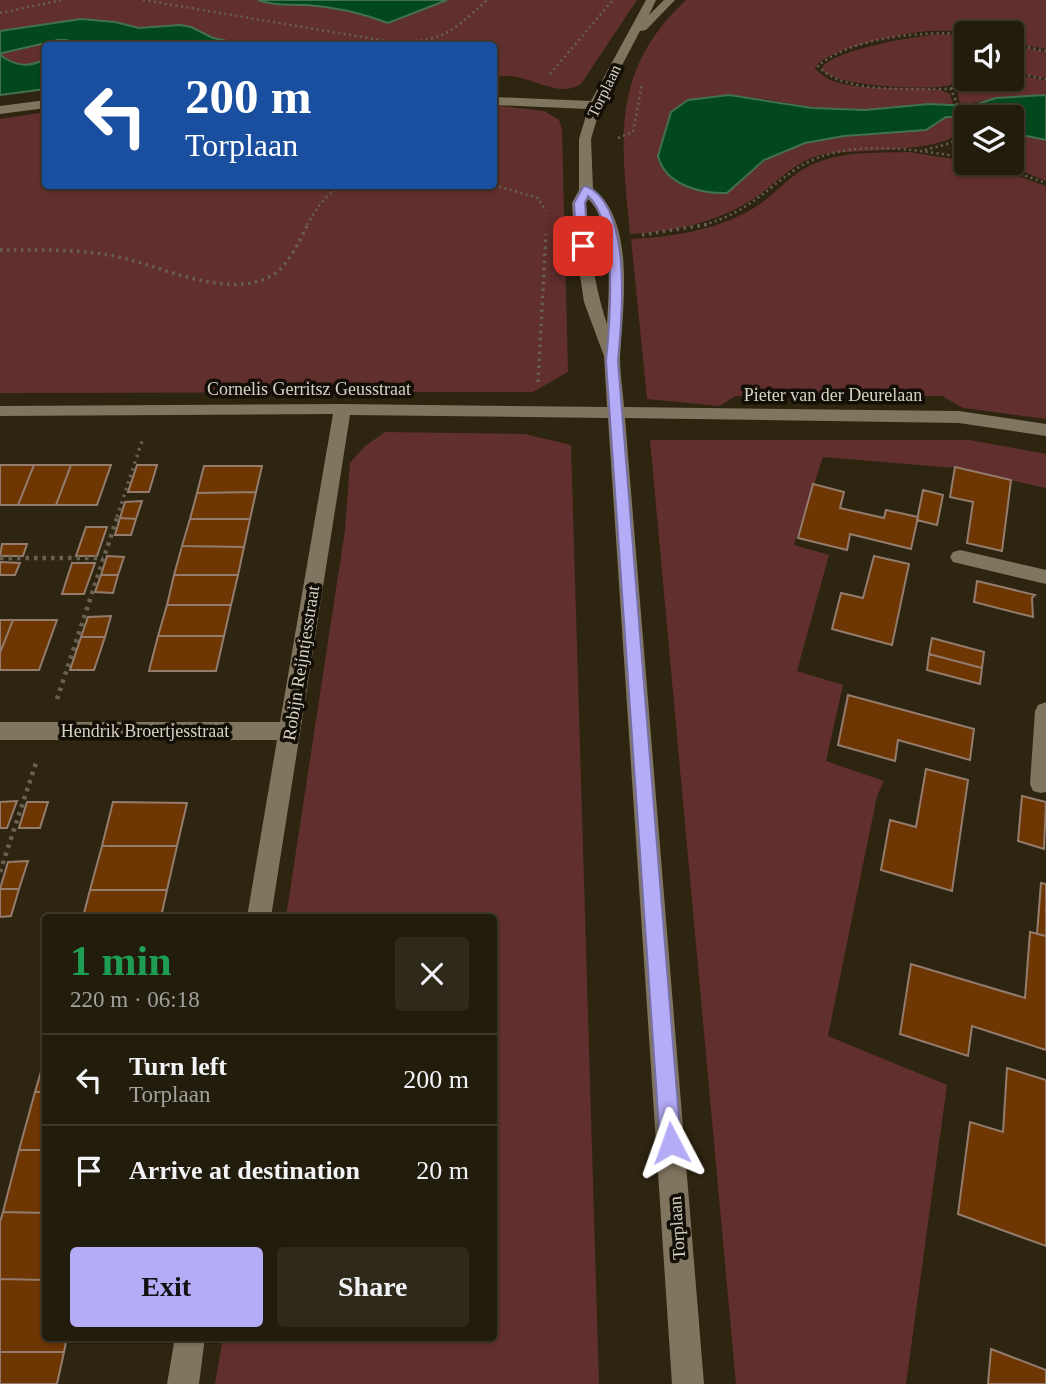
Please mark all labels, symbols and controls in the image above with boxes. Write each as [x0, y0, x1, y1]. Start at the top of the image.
map controls [954, 21, 1024, 175]
button: sound [954, 21, 1024, 91]
street label: Torplaan [584, 62, 625, 121]
text: 200 m [185, 69, 312, 124]
icon: left [70, 70, 161, 161]
button: layers [954, 105, 1024, 175]
text: Torplaan [185, 127, 298, 163]
pin [553, 216, 613, 276]
icon: arrive [564, 227, 602, 265]
street label: Cornelis Gerritsz Geusstraat [207, 379, 411, 399]
street label: Pieter van der Deurelaan [744, 385, 922, 405]
street label: Robijn Reijntjesstraat [279, 584, 323, 742]
street label: Hendrik Broertjesstraat [61, 721, 229, 741]
button: close [395, 937, 469, 1011]
text: 1 min [70, 938, 172, 984]
text: 220 m · 06:18 [70, 987, 200, 1012]
text: Turn left [129, 1052, 227, 1081]
icon: left [70, 1061, 108, 1099]
text: 200 m [403, 1065, 469, 1094]
text: Torplaan [129, 1082, 210, 1107]
position arrow [634, 1106, 708, 1180]
icon: arrive [70, 1152, 108, 1190]
text: Arrive at destination [129, 1156, 360, 1185]
text: 20 m [416, 1156, 469, 1185]
street label: Torplaan [665, 1196, 689, 1260]
button: Exit [70, 1247, 263, 1327]
button: Share [277, 1247, 469, 1327]

